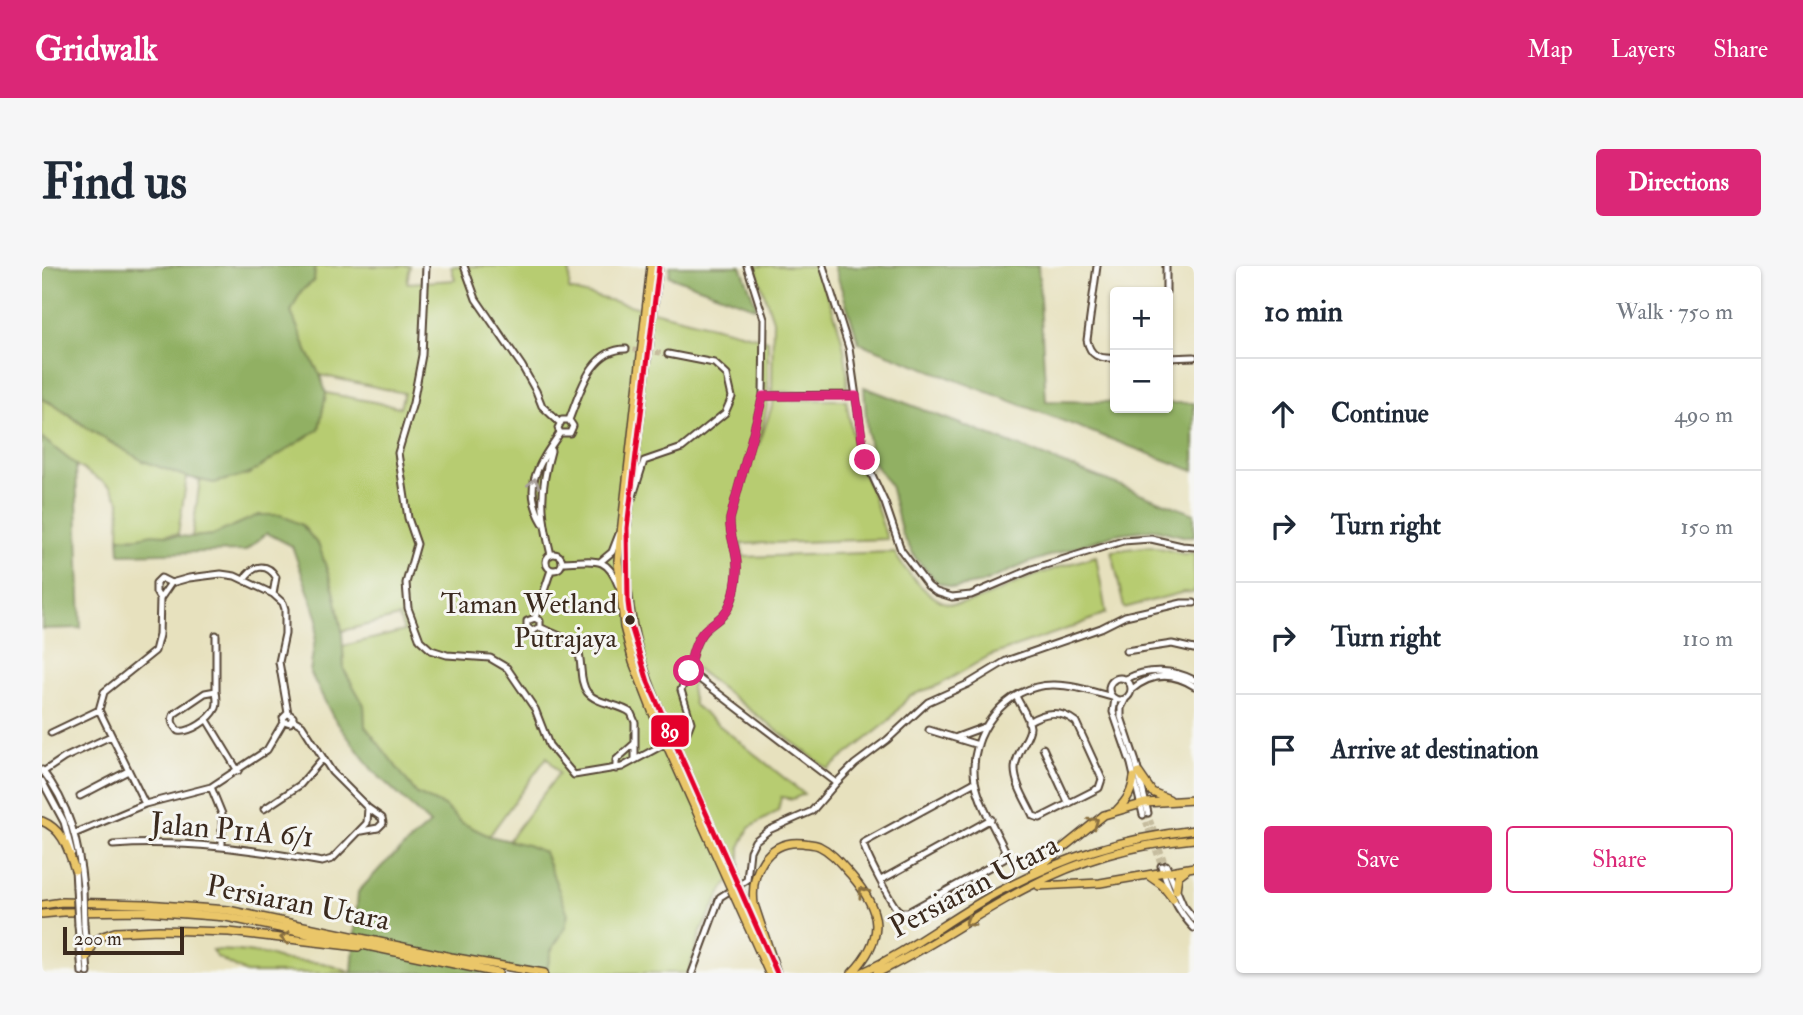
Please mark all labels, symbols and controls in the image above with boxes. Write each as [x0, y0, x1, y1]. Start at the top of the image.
text: Gridwalk [35, 29, 158, 70]
text: Map [1528, 34, 1573, 65]
text: Layers [1611, 34, 1675, 65]
text: Share [1713, 34, 1768, 65]
button: Directions [1596, 149, 1761, 216]
text: Find us [42, 152, 187, 213]
map controls [1110, 287, 1173, 413]
button: + [1110, 287, 1173, 350]
text: 10 min [1264, 293, 1343, 330]
text: Walk · 750 m [1616, 297, 1733, 326]
button: − [1110, 350, 1173, 413]
icon: ahead [1264, 395, 1302, 433]
text: Continue [1331, 398, 1429, 430]
text: 490 m [1674, 400, 1733, 429]
route end [849, 444, 880, 475]
one-way arrow [526, 477, 541, 489]
icon: right [1264, 507, 1302, 545]
text: Turn right [1331, 510, 1441, 542]
text: 150 m [1680, 512, 1733, 541]
place label: Taman Wetland Putrajaya [441, 587, 617, 656]
marker: Taman Wetland Putrajaya [623, 613, 637, 627]
icon: right [1264, 619, 1302, 657]
text: Turn right [1331, 622, 1441, 654]
text: 110 m [1682, 624, 1733, 653]
route start [673, 655, 704, 686]
line badge: 89 [650, 714, 690, 748]
text: 89 [661, 720, 679, 744]
icon: arrive [1264, 731, 1302, 769]
text: Arrive at destination [1331, 734, 1539, 766]
street label: Jalan P11A 6/1 [148, 804, 315, 856]
one-way arrow [1086, 818, 1099, 831]
street label: Persiaran Utara [883, 826, 1066, 946]
button: Save [1264, 826, 1492, 893]
button: Share [1506, 826, 1733, 893]
street label: Persiaran Utara [203, 867, 394, 939]
one-way arrow [858, 886, 871, 899]
one-way arrow [963, 913, 976, 926]
scale bar [63, 924, 184, 956]
text: 200 m [74, 927, 122, 951]
one-way arrow [279, 931, 291, 946]

